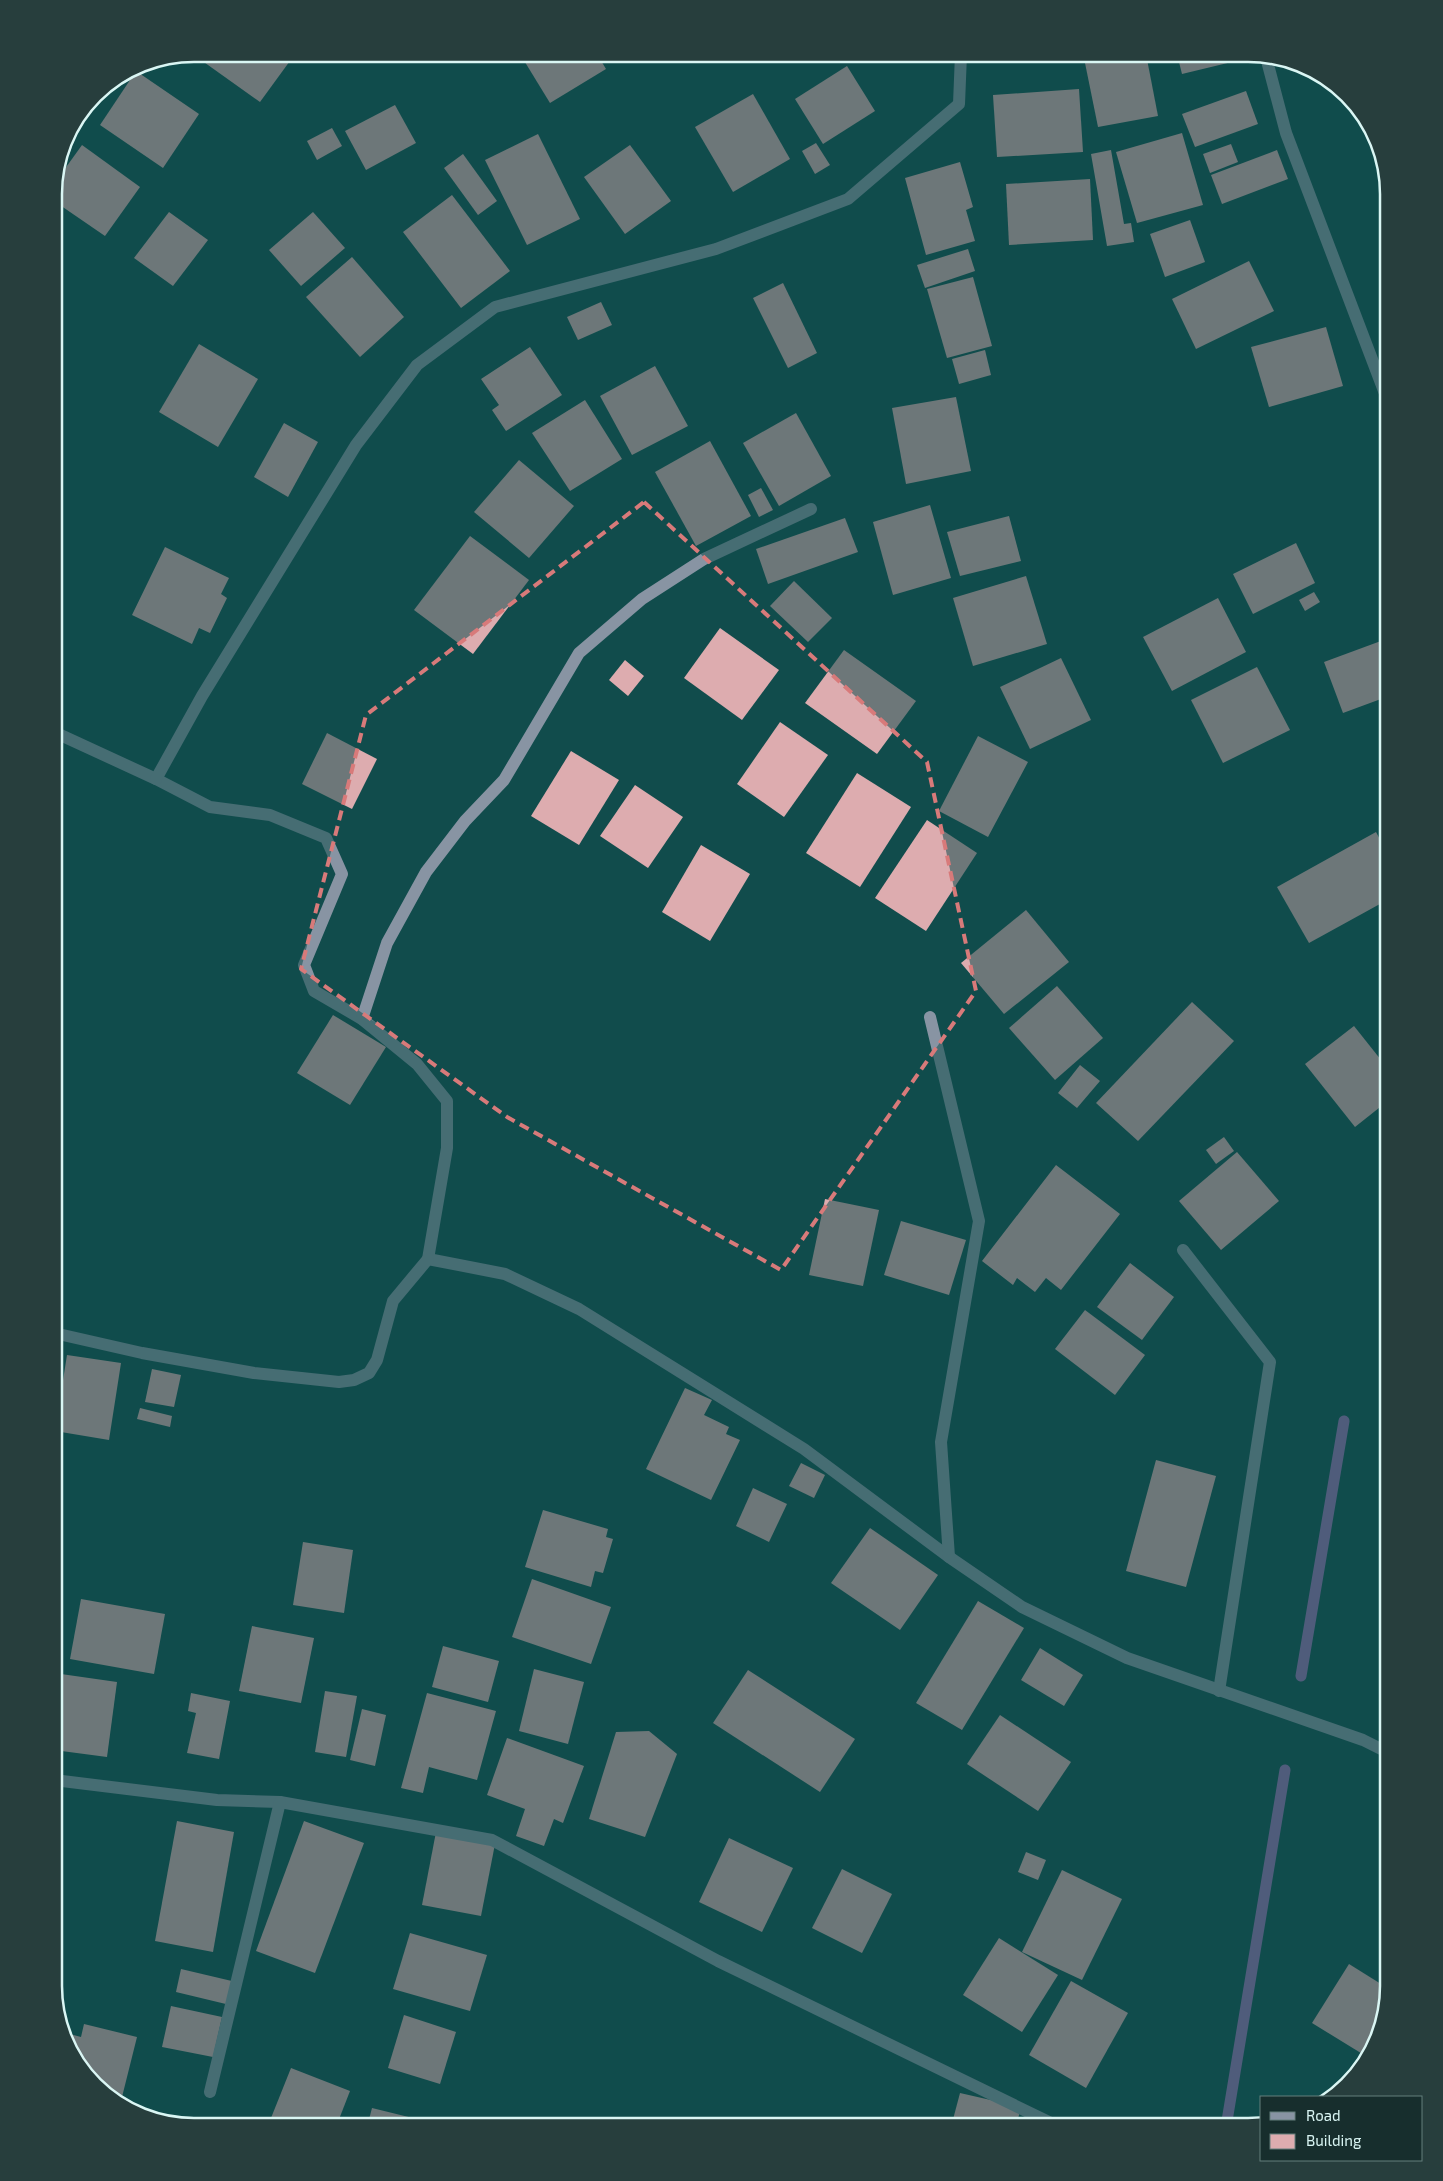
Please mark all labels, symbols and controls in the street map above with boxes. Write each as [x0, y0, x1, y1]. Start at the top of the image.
legend [1260, 2096, 1423, 2161]
text: Road [1306, 2106, 1341, 2124]
text: Building [1306, 2131, 1362, 2149]

